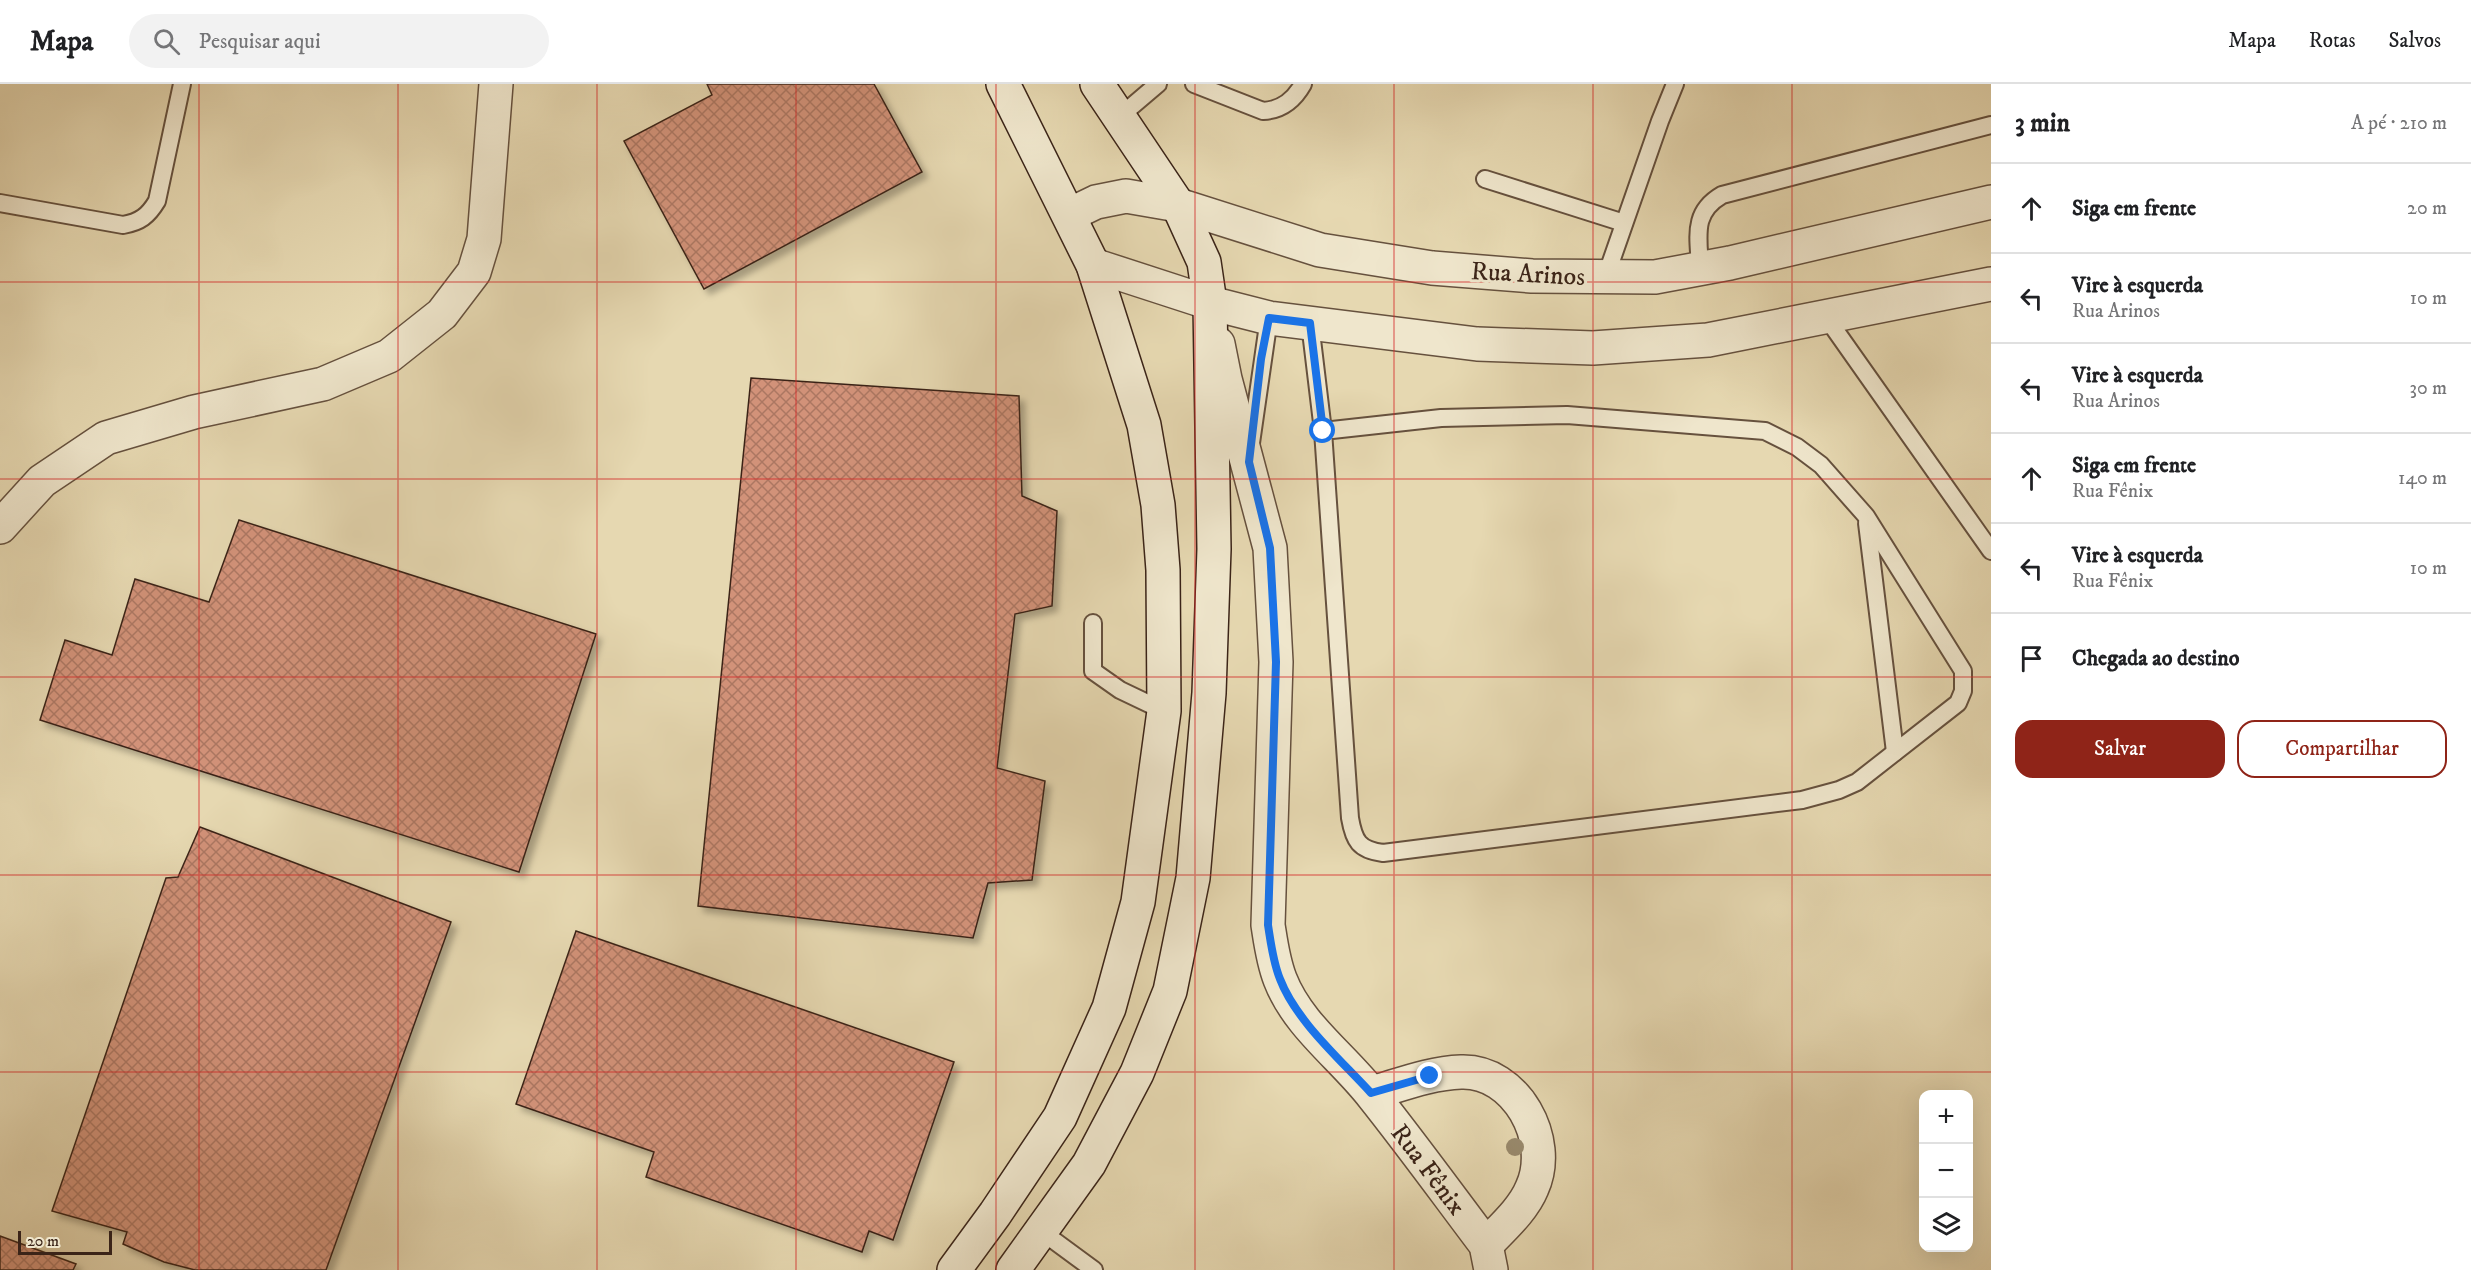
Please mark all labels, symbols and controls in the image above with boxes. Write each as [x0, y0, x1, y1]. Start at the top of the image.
search box [129, 14, 549, 68]
text: Mapa [30, 24, 93, 59]
icon: search [150, 25, 183, 58]
text: Pesquisar aqui [198, 28, 321, 55]
text: Mapa [2228, 28, 2276, 54]
text: Rotas [2309, 28, 2356, 54]
text: Salvos [2389, 28, 2441, 54]
text: 3 min [2015, 107, 2070, 140]
text: A pé · 210 m [2351, 111, 2447, 136]
icon: ahead [2015, 192, 2048, 225]
text: Siga em frente [2072, 195, 2196, 222]
text: 20 m [2407, 196, 2447, 221]
street label: Rua Arinos [1470, 255, 1586, 294]
text: Vire à esquerda [2072, 272, 2203, 299]
icon: left [2015, 282, 2048, 315]
text: 10 m [2410, 286, 2447, 311]
text: Rua Arinos [2072, 299, 2160, 324]
text: Vire à esquerda [2072, 362, 2203, 389]
icon: left [2015, 372, 2048, 405]
text: 30 m [2409, 376, 2447, 401]
text: Rua Arinos [2072, 389, 2160, 414]
route start [1309, 417, 1335, 443]
text: Siga em frente [2072, 452, 2196, 479]
icon: ahead [2015, 462, 2048, 495]
text: 140 m [2398, 466, 2447, 491]
text: Rua Fênix [2072, 479, 2153, 504]
text: Vire à esquerda [2072, 542, 2203, 569]
icon: left [2015, 552, 2048, 585]
text: 10 m [2410, 556, 2447, 581]
text: Rua Fênix [2072, 569, 2153, 594]
icon: arrive [2015, 642, 2048, 675]
text: Chegada ao destino [2072, 645, 2239, 672]
button: Salvar [2015, 720, 2225, 778]
button: Compartilhar [2237, 720, 2447, 778]
route end [1416, 1062, 1442, 1088]
map controls [1919, 1090, 1973, 1252]
button: + [1919, 1090, 1973, 1144]
street label: Rua Fênix [1383, 1118, 1473, 1222]
button: − [1919, 1144, 1973, 1198]
button: layers [1919, 1198, 1973, 1252]
scale bar [18, 1228, 112, 1256]
text: 20 m [27, 1231, 59, 1251]

